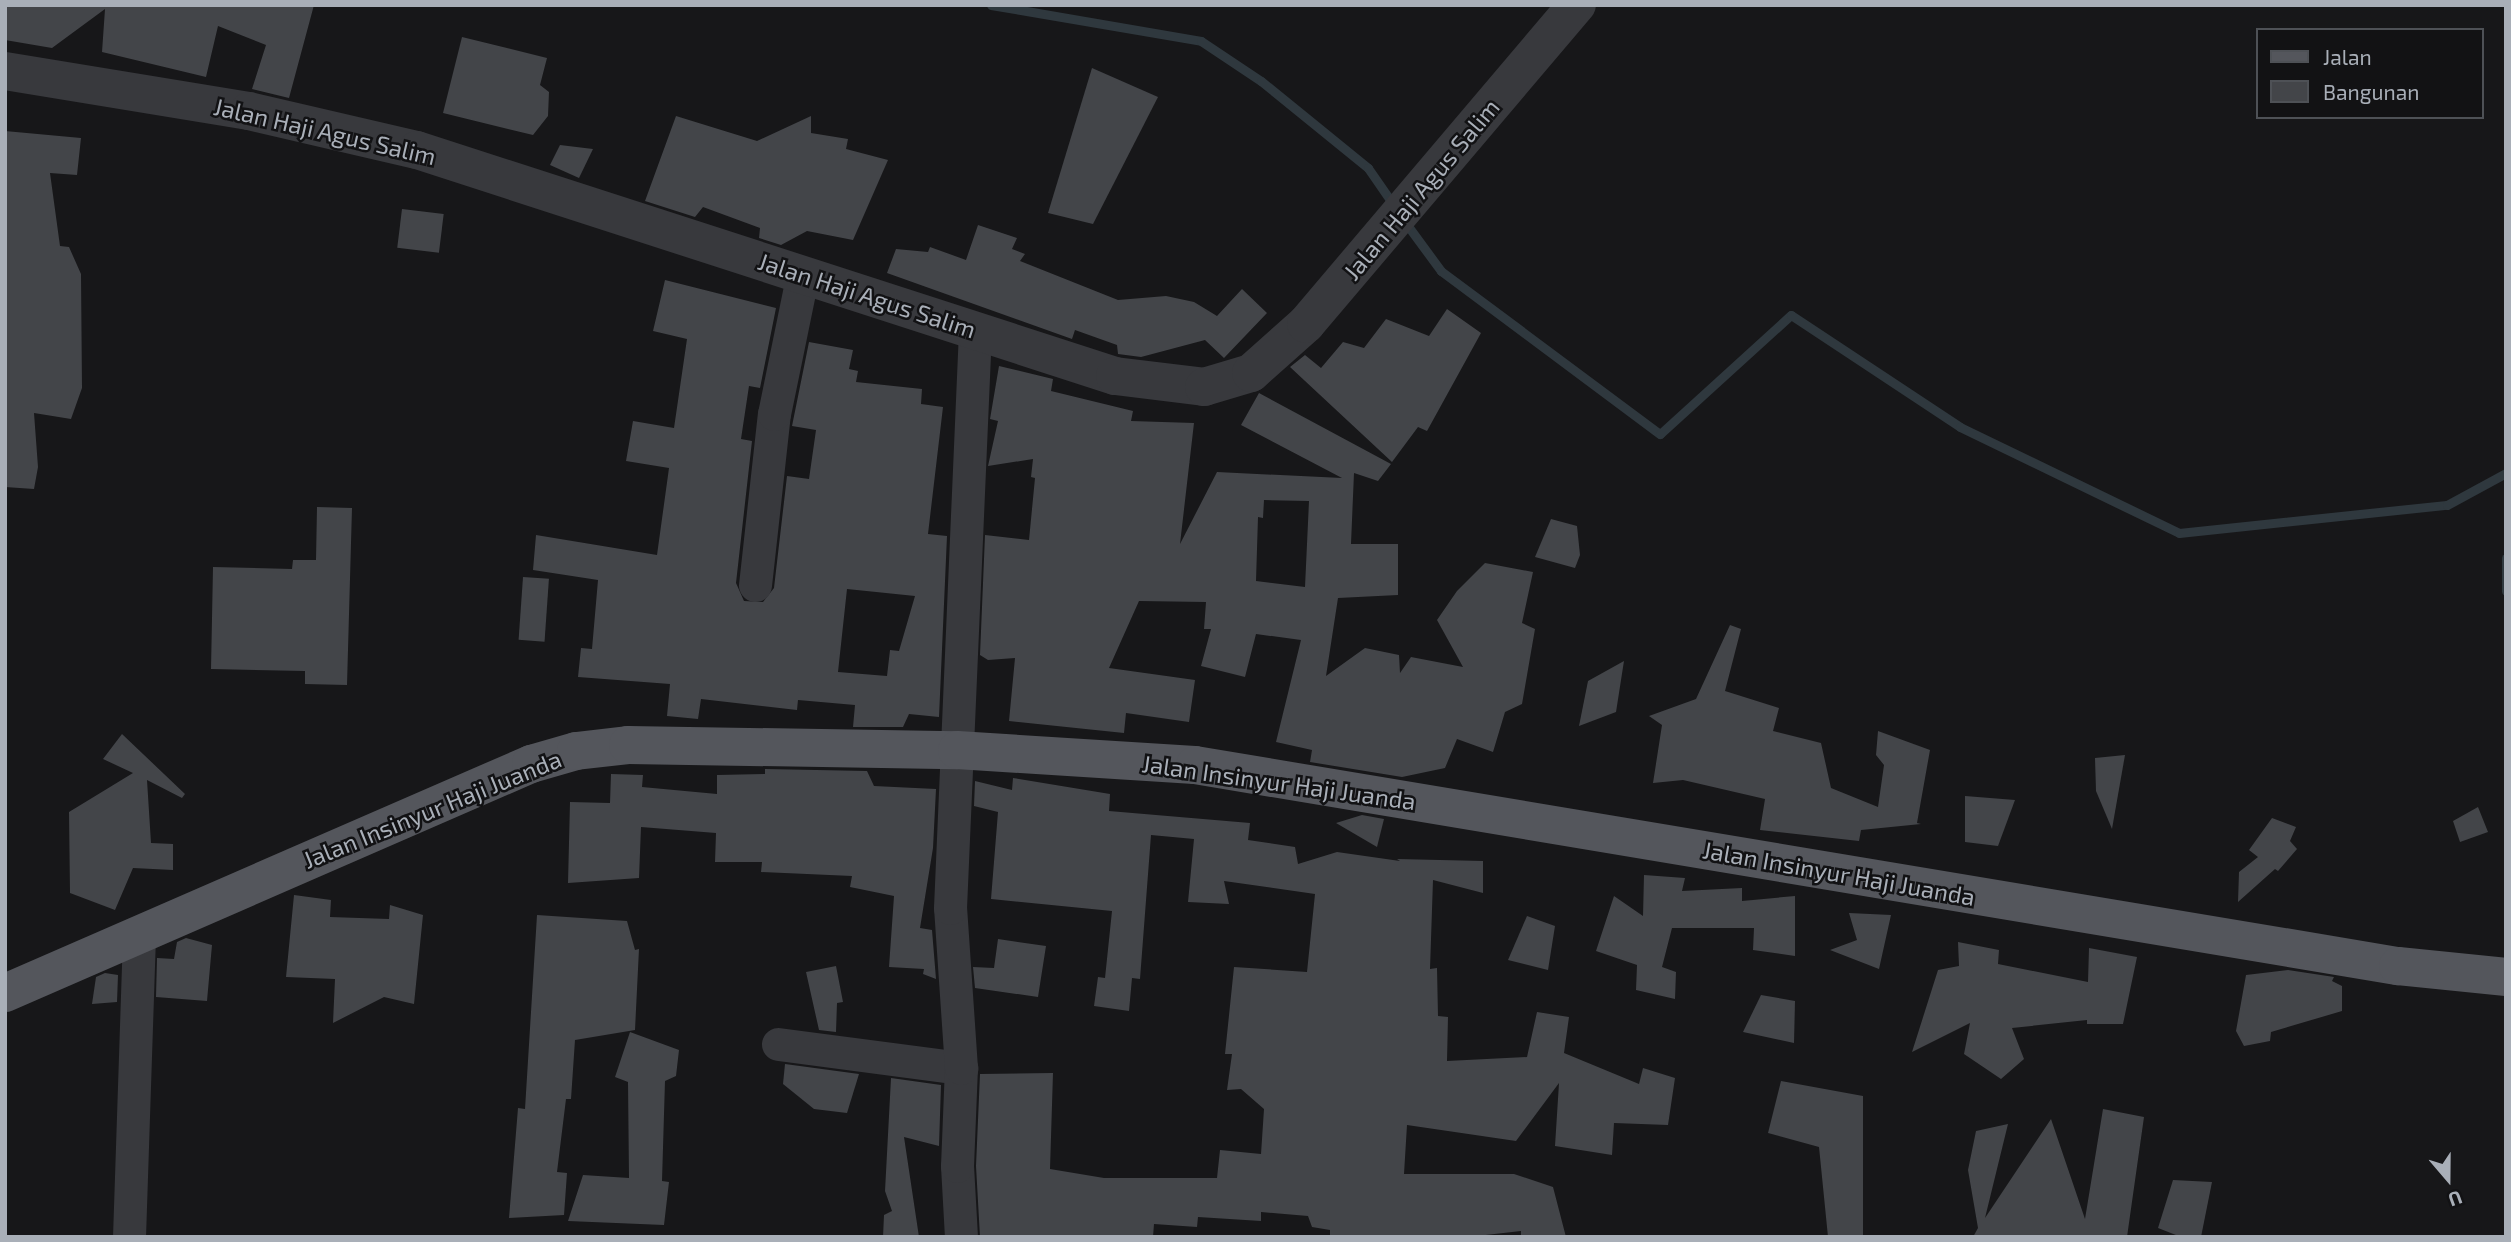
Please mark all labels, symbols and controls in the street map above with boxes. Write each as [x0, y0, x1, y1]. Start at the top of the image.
legend [2256, 28, 2483, 119]
text: Jalan [2323, 44, 2372, 69]
text: Bangunan [2323, 79, 2419, 104]
street label: Jalan Haji Agus Salim [211, 91, 439, 171]
street label: Jalan Haji Agus Salim [1337, 93, 1505, 285]
street label: Jalan Haji Agus Salim [754, 246, 980, 344]
street label: Jalan Insinyur Haji Juanda [298, 744, 566, 874]
street label: Jalan Insinyur Haji Juanda [1140, 748, 1418, 816]
street label: Jalan Insinyur Haji Juanda [1700, 835, 1978, 911]
north arrow [2413, 1144, 2483, 1214]
text: U [2445, 1186, 2465, 1212]

